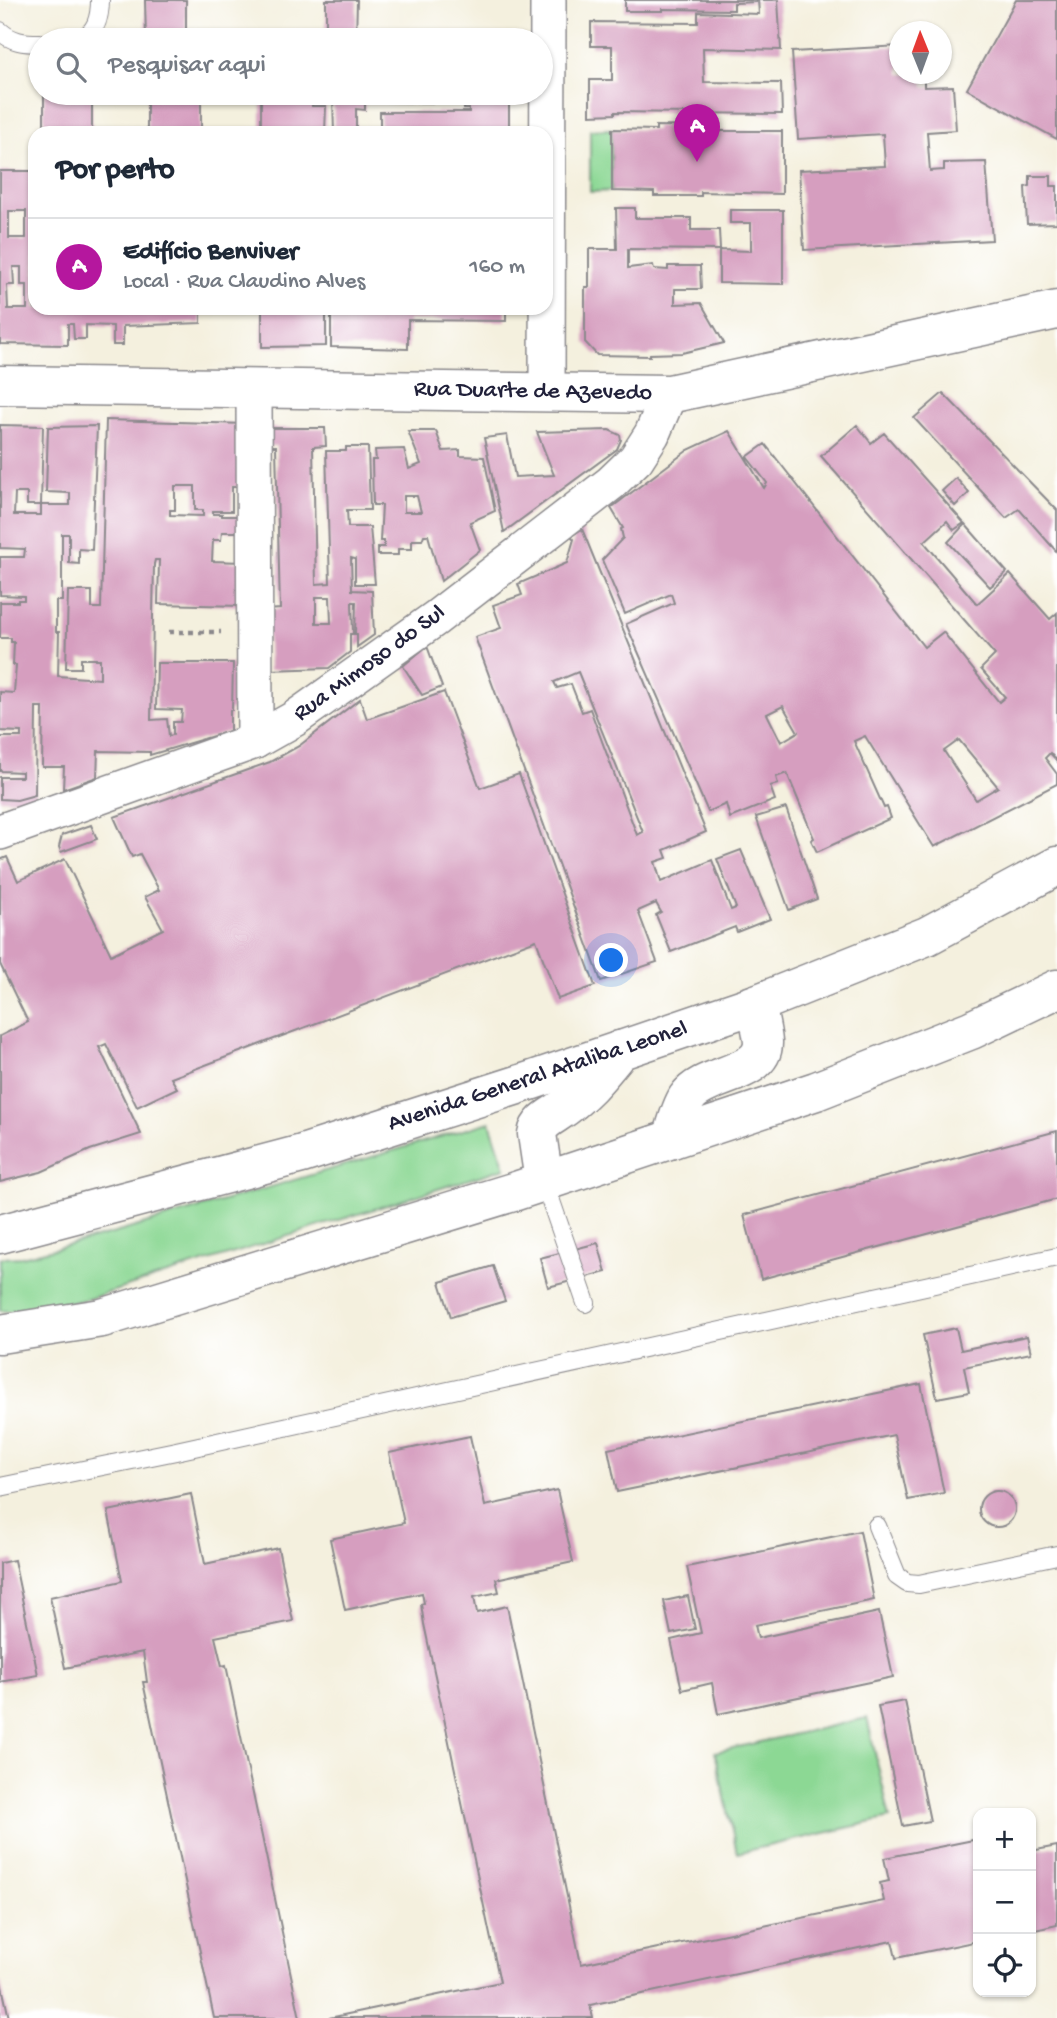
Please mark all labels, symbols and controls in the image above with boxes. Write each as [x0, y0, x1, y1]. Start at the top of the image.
north arrow [889, 21, 952, 84]
search box [28, 28, 553, 105]
icon: search [52, 48, 90, 86]
text: Pesquisar aqui [108, 51, 266, 82]
pin: A [674, 104, 720, 162]
text: Por perto [56, 154, 175, 189]
text: Edifício Benviver [123, 238, 298, 269]
text: A [72, 254, 86, 281]
text: 160 m [469, 254, 525, 281]
text: Local · Rua Claudino Alves [123, 269, 365, 296]
street label: Rua Duarte de Azevedo [414, 375, 652, 409]
street label: Rua Mimoso do Sul [288, 599, 452, 729]
your location [594, 943, 628, 977]
street label: Avenida General Ataliba Leonel [385, 1015, 691, 1139]
map controls [973, 1808, 1036, 1997]
button: + [973, 1808, 1036, 1871]
button: − [973, 1871, 1036, 1934]
button: locate [973, 1934, 1036, 1997]

